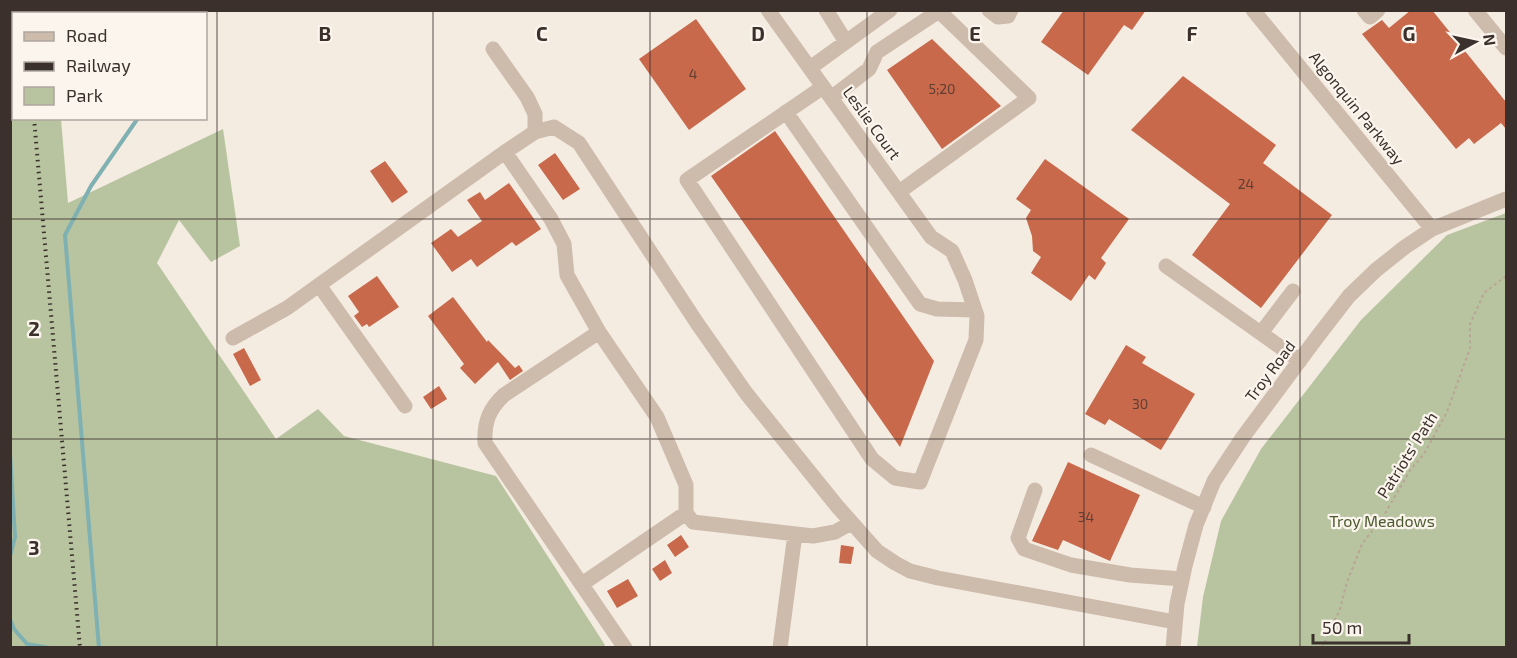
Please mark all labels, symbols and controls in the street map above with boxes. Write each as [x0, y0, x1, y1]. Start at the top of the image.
legend [12, 12, 207, 120]
north arrow [1445, 12, 1505, 72]
text: B [319, 21, 331, 45]
text: C [536, 21, 548, 45]
text: D [751, 21, 765, 45]
text: E [969, 21, 981, 45]
text: F [1186, 21, 1198, 45]
text: G [1403, 21, 1415, 45]
text: Road [66, 24, 107, 46]
text: N [1480, 33, 1501, 47]
street label: Algonquin Parkway [1306, 47, 1409, 169]
text: Railway [66, 54, 131, 76]
house number: 4 [689, 65, 697, 82]
house number: 5;20 [928, 80, 956, 97]
street label: Leslie Court [840, 82, 905, 163]
text: Park [66, 84, 103, 106]
house number: 24 [1238, 175, 1254, 192]
text: 2 [28, 316, 40, 340]
street label: Troy Road [1240, 336, 1299, 405]
house number: 30 [1132, 395, 1148, 412]
street label: Patriots' Path [1372, 408, 1441, 501]
house number: 34 [1078, 508, 1094, 525]
park label: Troy Meadows [1329, 511, 1435, 530]
text: 3 [28, 535, 40, 559]
scale bar [1313, 607, 1409, 645]
text: 50 m [1322, 616, 1362, 638]

